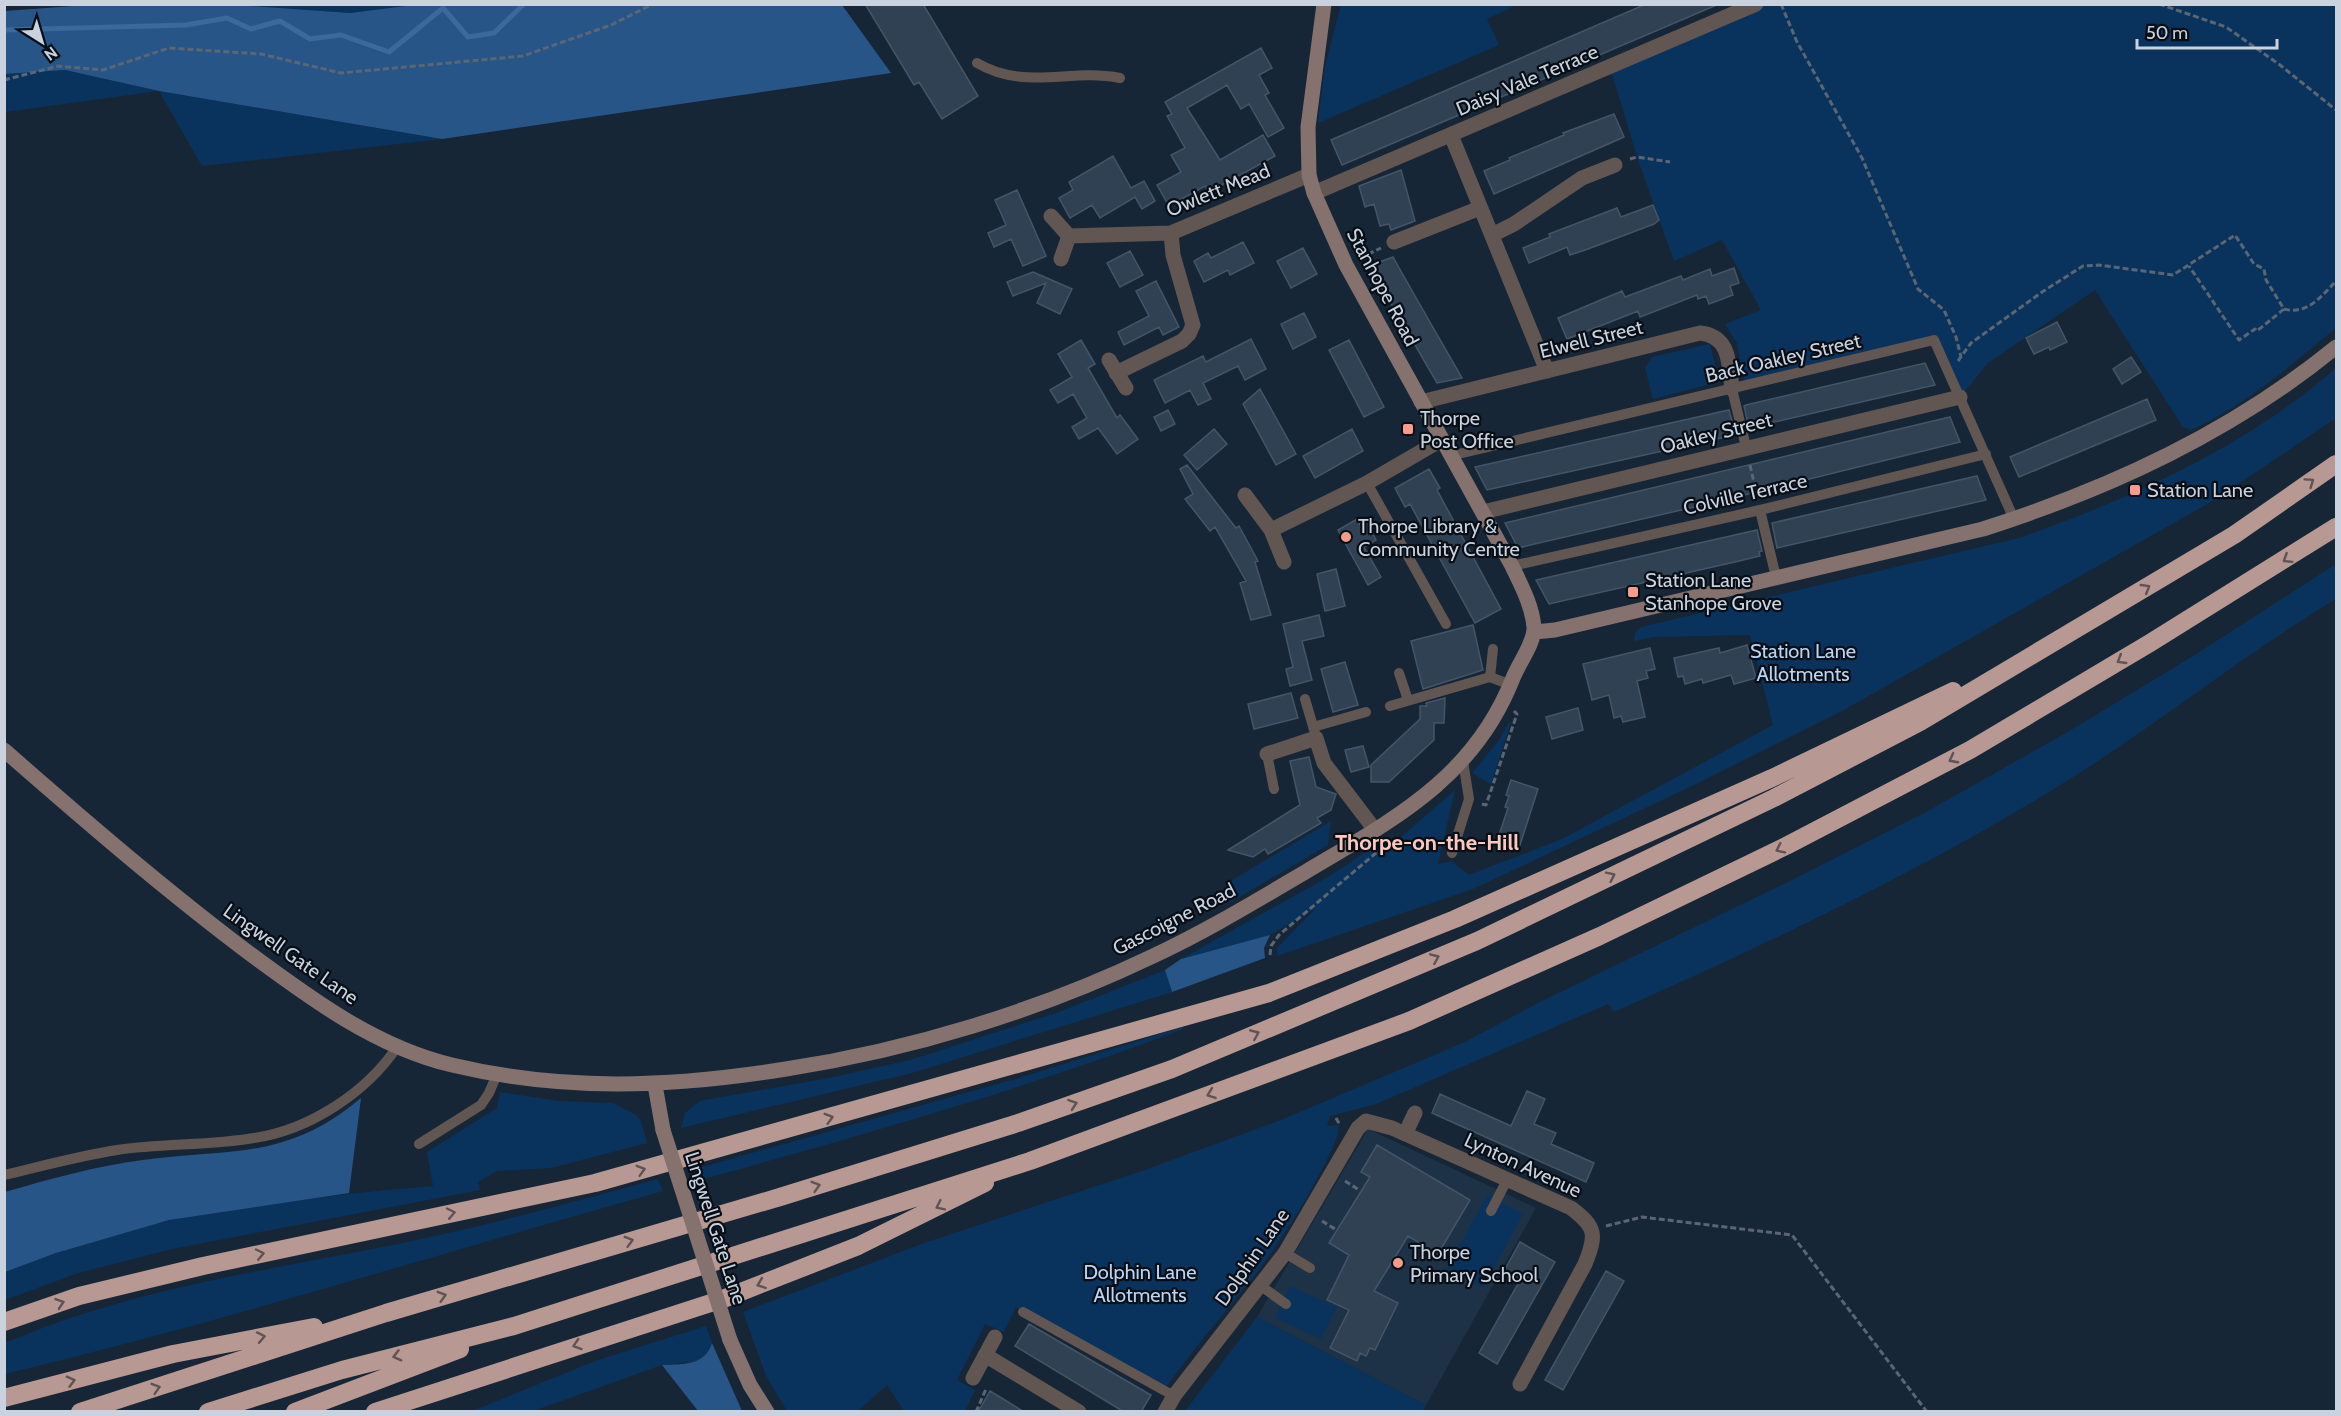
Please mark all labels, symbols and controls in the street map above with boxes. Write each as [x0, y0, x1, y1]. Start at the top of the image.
north arrow [12, 12, 72, 72]
scale bar [2137, 12, 2276, 50]
text: 50 m [2146, 22, 2188, 44]
street label: Daisy Vale Terrace [1452, 39, 1602, 121]
text: N [40, 43, 61, 65]
street label: Owlett Mead [1163, 158, 1273, 222]
street label: Stanhope Road [1342, 224, 1424, 350]
street label: Elwell Street [1537, 315, 1645, 363]
street label: Back Oakley Street [1703, 328, 1863, 388]
place label: Thorpe Post Office [1420, 406, 1514, 453]
street label: Oakley Street [1658, 407, 1775, 458]
marker: Thorpe Post Office [1401, 422, 1415, 436]
street label: Colville Terrace [1681, 468, 1809, 520]
place label: Station Lane [2147, 478, 2253, 502]
one-way arrow [2303, 478, 2314, 489]
marker: Station Lane [2128, 483, 2142, 497]
place label: Thorpe Library & Community Centre [1358, 514, 1520, 561]
marker: Thorpe Library & Community Centre [1339, 530, 1353, 544]
one-way arrow [2283, 551, 2293, 563]
place label: Station Lane Stanhope Grove [1645, 568, 1782, 615]
one-way arrow [2140, 584, 2150, 595]
marker: Station Lane Stanhope Grove [1626, 585, 1640, 599]
park label: Station Lane Allotments [1750, 639, 1856, 686]
one-way arrow [2117, 653, 2127, 665]
one-way arrow [1949, 752, 1959, 763]
district label: Thorpe-on-the-Hill [1335, 829, 1519, 856]
one-way arrow [1775, 842, 1786, 853]
one-way arrow [1605, 872, 1616, 884]
street label: Gascoigne Road [1109, 878, 1239, 960]
street label: Lingwell Gate Lane [219, 898, 363, 1010]
one-way arrow [1428, 954, 1439, 966]
one-way arrow [1249, 1029, 1260, 1041]
one-way arrow [1206, 1087, 1217, 1100]
one-way arrow [1067, 1098, 1078, 1111]
one-way arrow [823, 1112, 833, 1125]
street label: Lynton Avenue [1461, 1127, 1585, 1203]
street label: Lingwell Gate Lane [680, 1149, 752, 1307]
one-way arrow [635, 1165, 646, 1177]
one-way arrow [810, 1181, 821, 1193]
one-way arrow [935, 1198, 946, 1210]
street label: Dolphin Lane [1210, 1204, 1294, 1310]
one-way arrow [445, 1207, 455, 1220]
one-way arrow [623, 1236, 634, 1248]
place label: Thorpe Primary School [1410, 1240, 1538, 1287]
one-way arrow [255, 1248, 265, 1261]
marker: Thorpe Primary School [1391, 1256, 1405, 1270]
park label: Dolphin Lane Allotments [1083, 1260, 1197, 1307]
one-way arrow [757, 1277, 768, 1289]
one-way arrow [436, 1291, 447, 1303]
one-way arrow [54, 1297, 65, 1310]
one-way arrow [255, 1331, 265, 1344]
one-way arrow [572, 1338, 583, 1351]
one-way arrow [392, 1349, 402, 1361]
one-way arrow [65, 1375, 75, 1388]
one-way arrow [150, 1383, 161, 1395]

